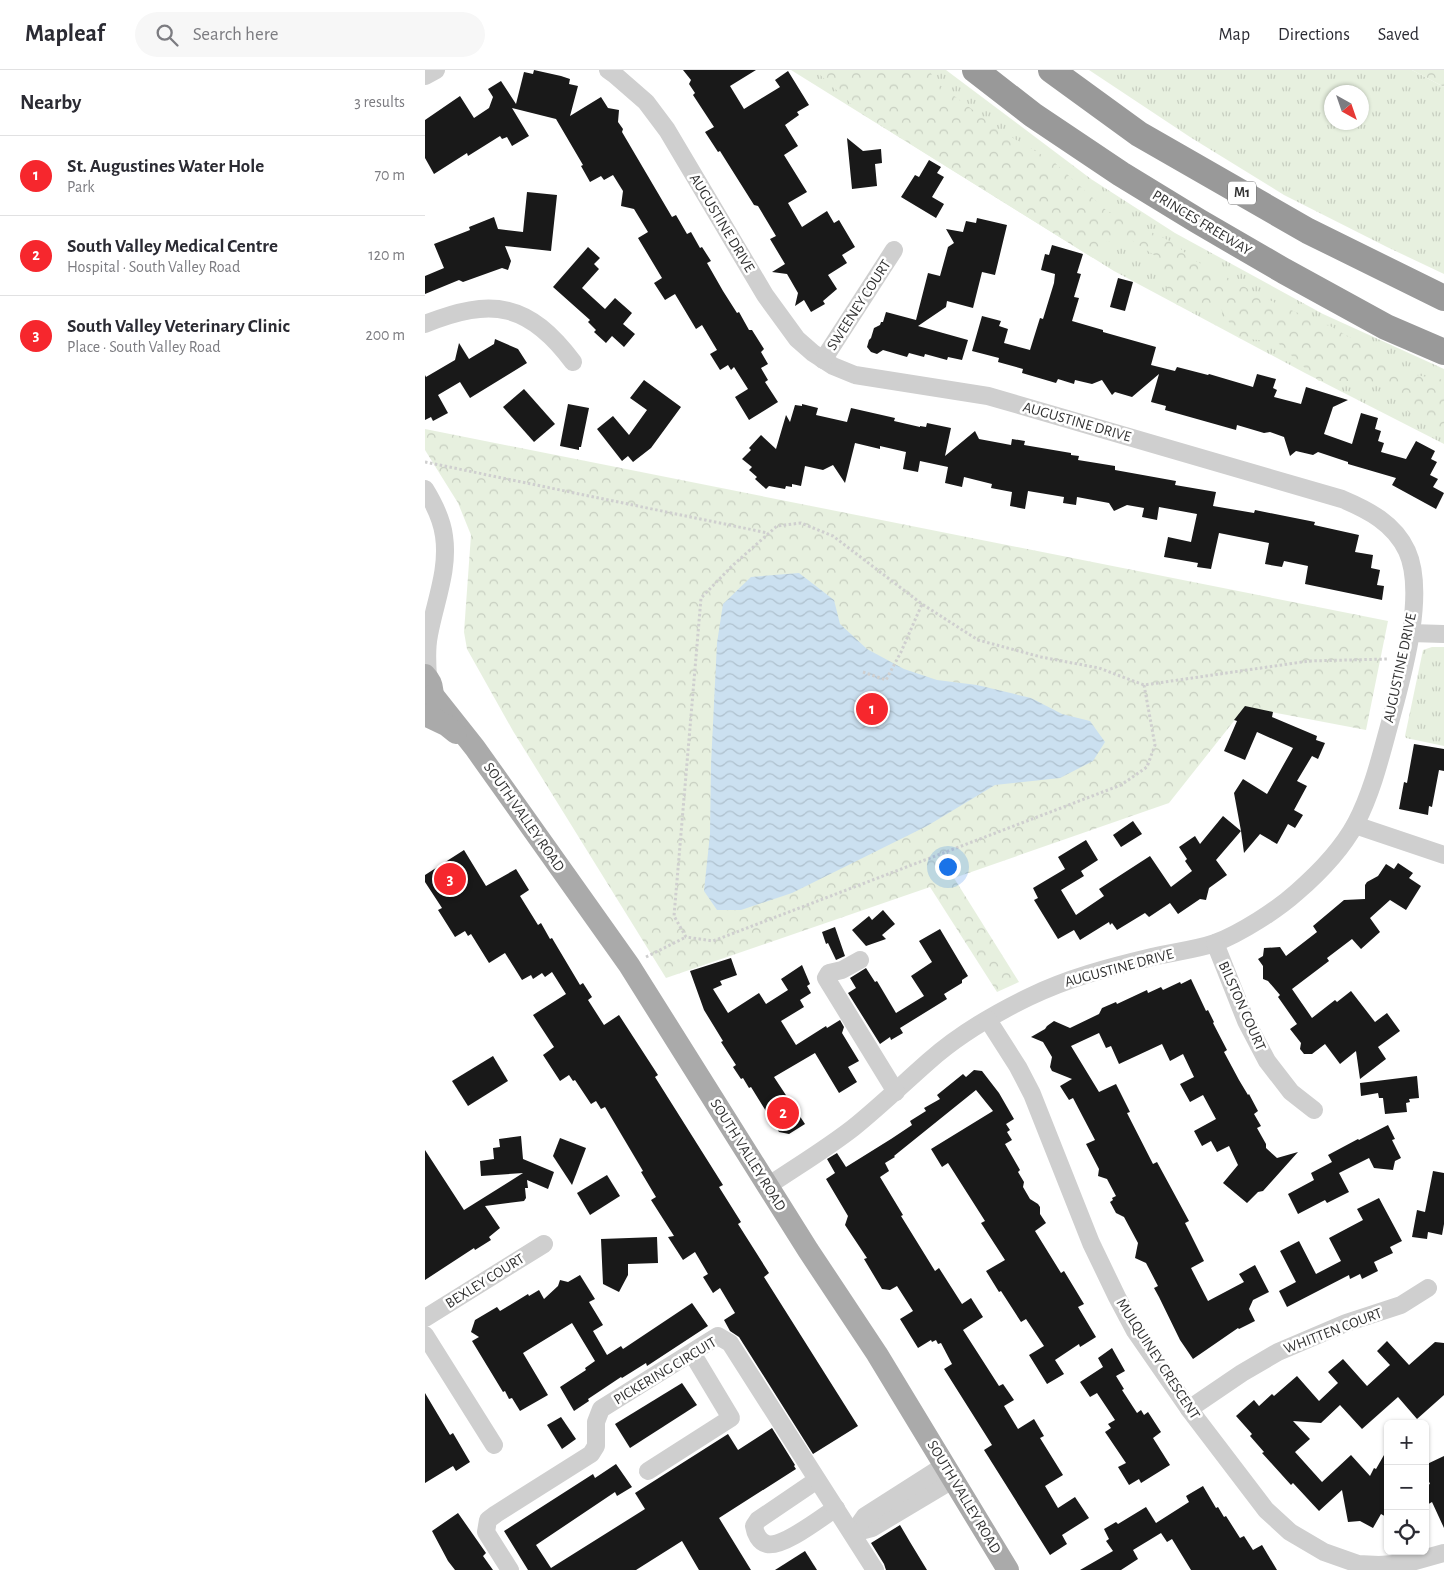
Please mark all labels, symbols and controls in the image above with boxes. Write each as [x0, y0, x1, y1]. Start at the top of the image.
search box [135, 12, 485, 57]
icon: search [153, 21, 181, 49]
text: Mapleaf [25, 22, 105, 46]
text: Search here [193, 25, 279, 44]
text: Map [1219, 26, 1250, 44]
text: Directions [1278, 26, 1350, 44]
text: Saved [1378, 26, 1419, 44]
north arrow [1324, 85, 1369, 130]
text: Nearby [20, 92, 81, 113]
text: 3 results [354, 94, 405, 110]
text: St. Augustines Water Hole [67, 157, 264, 176]
text: 1 [33, 167, 39, 183]
text: 70 m [374, 167, 405, 183]
street label: AUGUSTINE DRIVE [687, 171, 757, 275]
text: Park [67, 179, 95, 195]
road number: M1 [1228, 182, 1256, 204]
street label: PRINCES FREEWAY [1150, 187, 1254, 259]
text: South Valley Medical Centre [67, 237, 278, 256]
text: 2 [32, 247, 40, 263]
text: 120 m [368, 247, 405, 263]
street label: SWEENEY COURT [824, 257, 894, 353]
text: Hospital · South Valley Road [67, 259, 240, 275]
text: South Valley Veterinary Clinic [67, 317, 290, 336]
text: 3 [33, 327, 39, 343]
text: 200 m [365, 327, 405, 343]
text: Place · South Valley Road [67, 339, 221, 355]
street label: AUGUSTINE DRIVE [1021, 399, 1133, 445]
street label: AUGUSTINE DRIVE [1381, 612, 1419, 724]
pin: 1 [856, 690, 888, 728]
street label: SOUTH VALLEY ROAD [481, 760, 567, 874]
your location [935, 854, 961, 880]
pin: 3 [434, 860, 466, 898]
street label: AUGUSTINE DRIVE [1063, 946, 1175, 990]
street label: BILSTON COURT [1216, 959, 1269, 1053]
pin: 2 [767, 1094, 799, 1132]
street label: SOUTH VALLEY ROAD [708, 1096, 789, 1214]
street label: BEXLEY COURT [443, 1250, 528, 1311]
street label: MULQUINEY CRESCENT [1113, 1296, 1203, 1423]
street label: WHITTEN COURT [1282, 1305, 1385, 1357]
street label: PICKERING CIRCUIT [611, 1334, 720, 1408]
map controls [1384, 1420, 1429, 1555]
button: + [1384, 1420, 1429, 1465]
street label: SOUTH VALLEY ROAD [924, 1438, 1004, 1556]
button: − [1384, 1465, 1429, 1510]
button: locate [1384, 1510, 1429, 1555]

